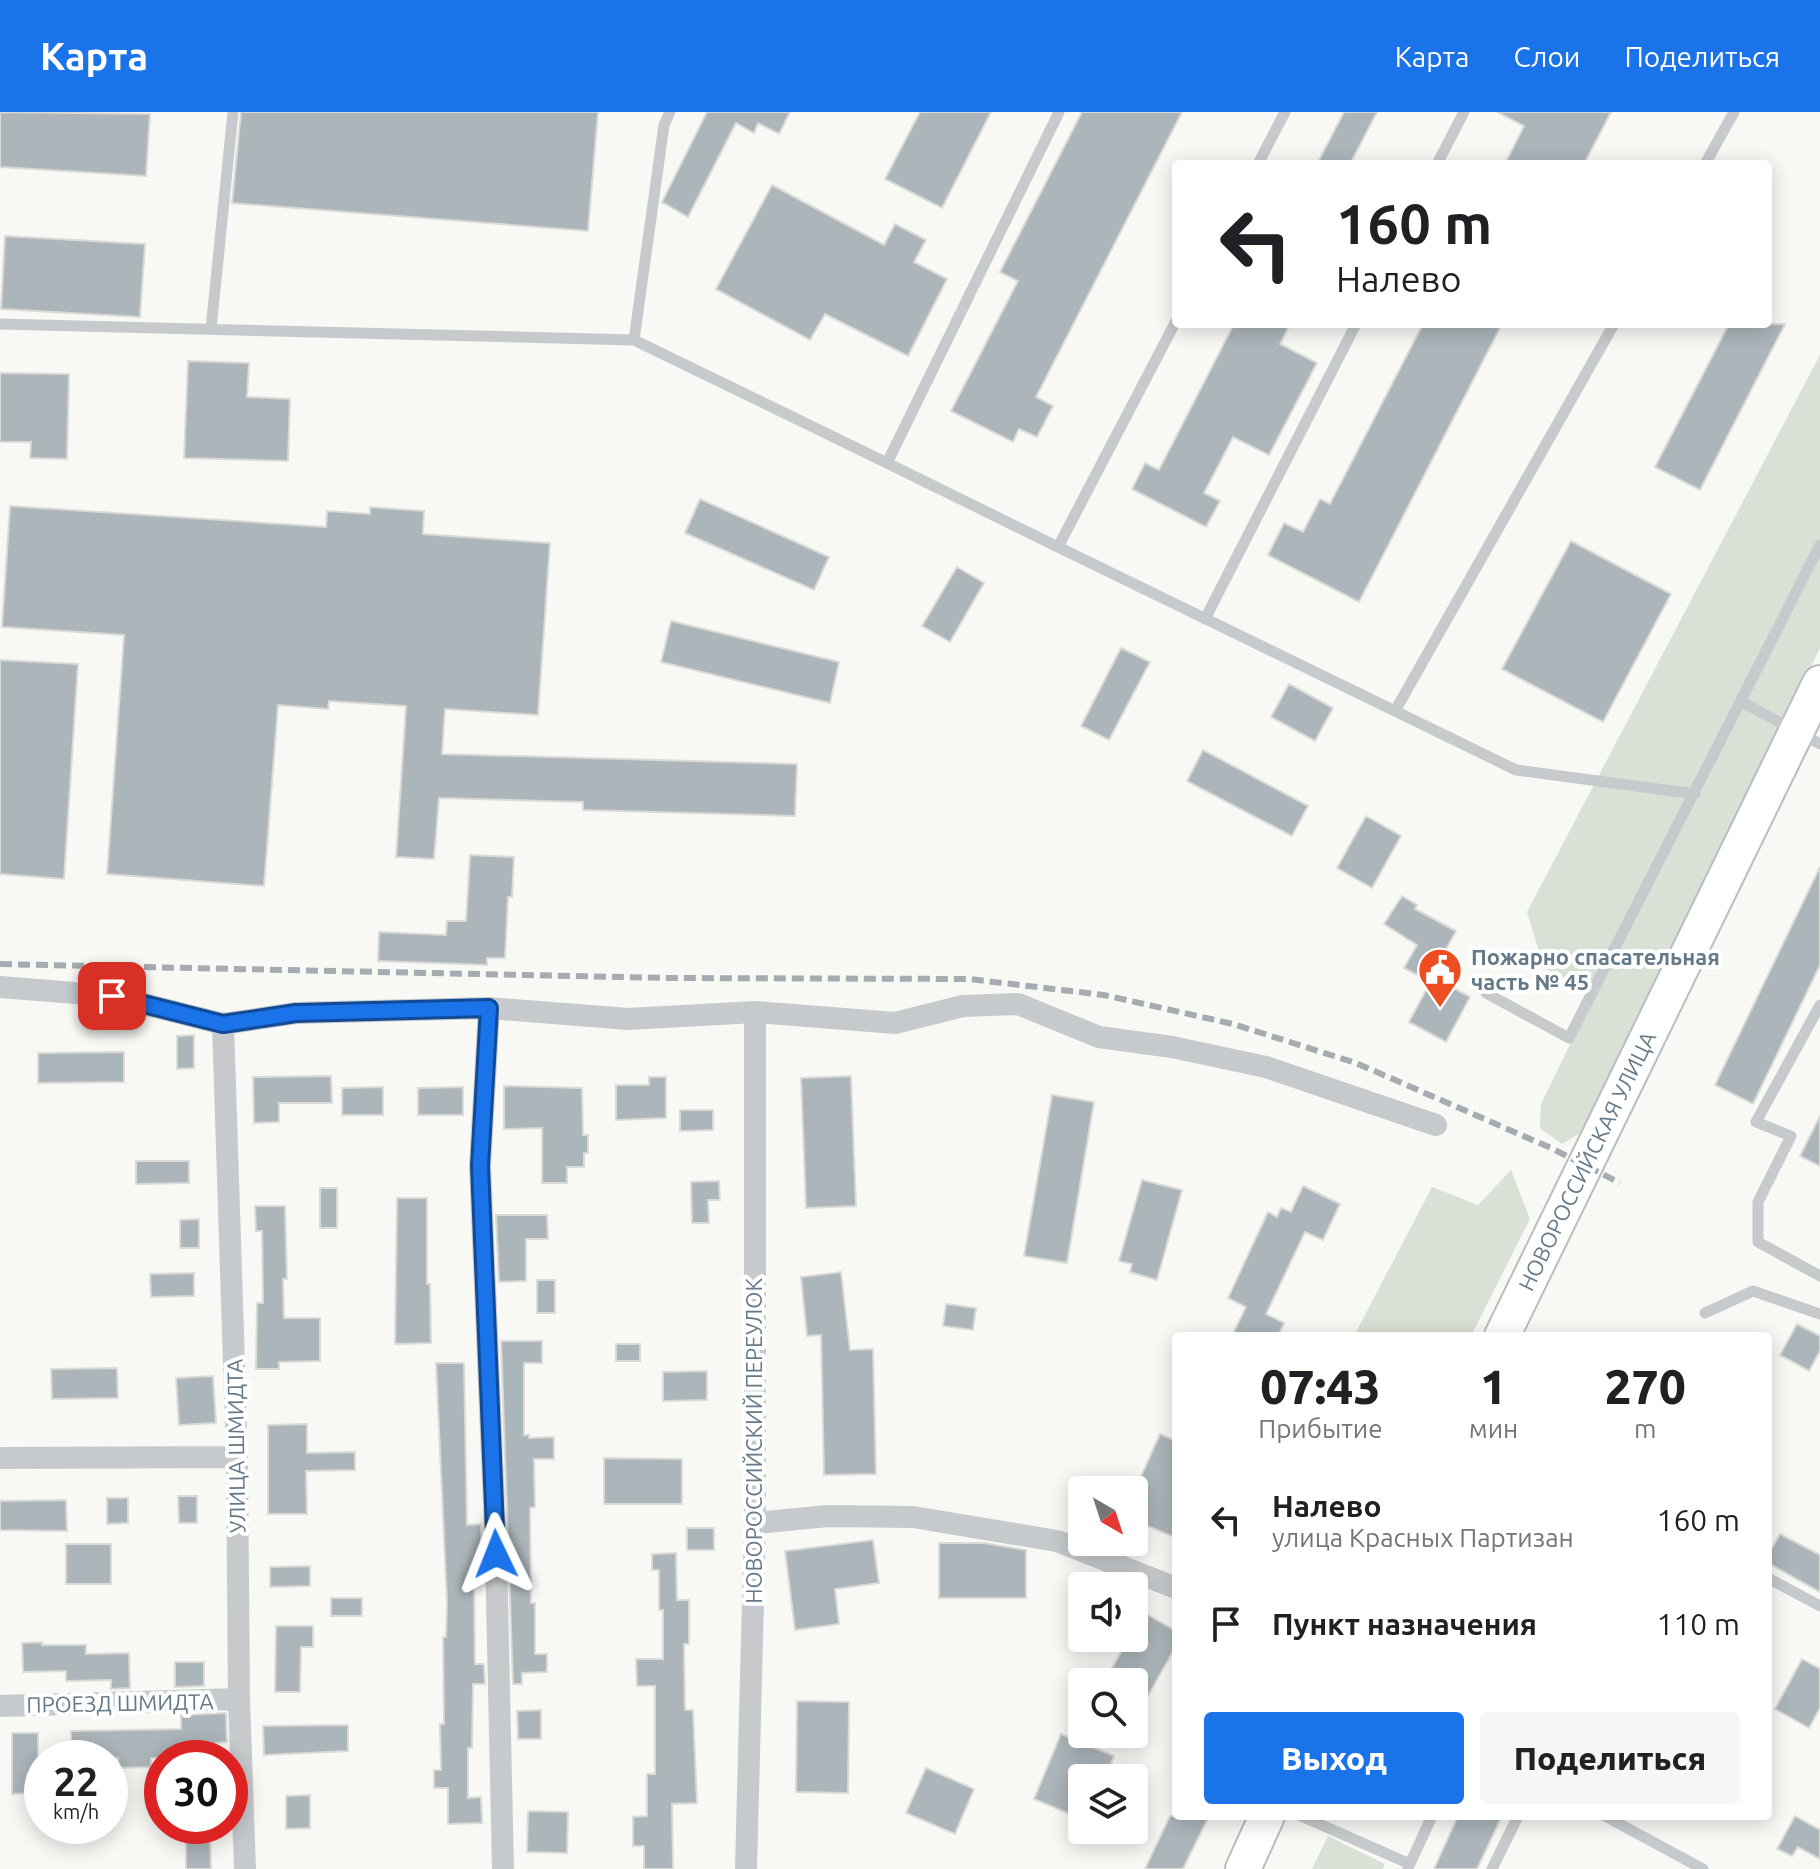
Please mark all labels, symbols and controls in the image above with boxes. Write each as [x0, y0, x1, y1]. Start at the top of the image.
text: Карта [40, 35, 148, 77]
text: Карта [1395, 41, 1469, 72]
text: Слои [1513, 41, 1580, 72]
text: Поделиться [1624, 41, 1780, 72]
icon: left [1204, 192, 1308, 296]
text: 160 m [1336, 192, 1492, 255]
text: Налево [1336, 258, 1461, 299]
place label: Пожарно спасательная часть № 45 [1471, 944, 1720, 994]
public building icon: Пожарно спасательная часть № 45 [1416, 946, 1464, 1009]
pin [78, 962, 146, 1030]
icon: arrive [90, 974, 134, 1018]
street label: НОВОРОССИЙСКАЯ УЛИЦА [1513, 1026, 1661, 1294]
street label: НОВОРОССИЙСКИЙ ПЕРЕУЛОК [741, 1278, 766, 1604]
street label: УЛИЦА ШМИДТА [221, 1358, 250, 1533]
text: 07:43 [1260, 1359, 1380, 1413]
text: 1 [1480, 1359, 1507, 1413]
text: 270 [1605, 1359, 1686, 1413]
text: Прибытие [1258, 1414, 1383, 1443]
text: мин [1469, 1414, 1518, 1443]
text: m [1634, 1414, 1656, 1443]
north arrow [1068, 1476, 1148, 1556]
map controls [1068, 1476, 1148, 1844]
text: Налево [1272, 1489, 1382, 1523]
icon: left [1204, 1498, 1248, 1542]
text: 160 m [1656, 1503, 1740, 1537]
position arrow [454, 1512, 538, 1596]
text: улица Красных Партизан [1272, 1523, 1574, 1552]
button: sound [1068, 1572, 1148, 1652]
icon: arrive [1204, 1602, 1248, 1646]
text: Пункт назначения [1272, 1607, 1537, 1641]
text: 110 m [1656, 1607, 1740, 1641]
button: search [1068, 1668, 1148, 1748]
street label: ПРОЕЗД ШМИДТА [26, 1688, 215, 1717]
button: Выход [1204, 1712, 1464, 1804]
button: Поделиться [1480, 1712, 1740, 1804]
speed limit sign: 30 [144, 1740, 248, 1844]
text: 22 [53, 1759, 99, 1804]
button: layers [1068, 1764, 1148, 1844]
text: km/h [53, 1800, 99, 1823]

